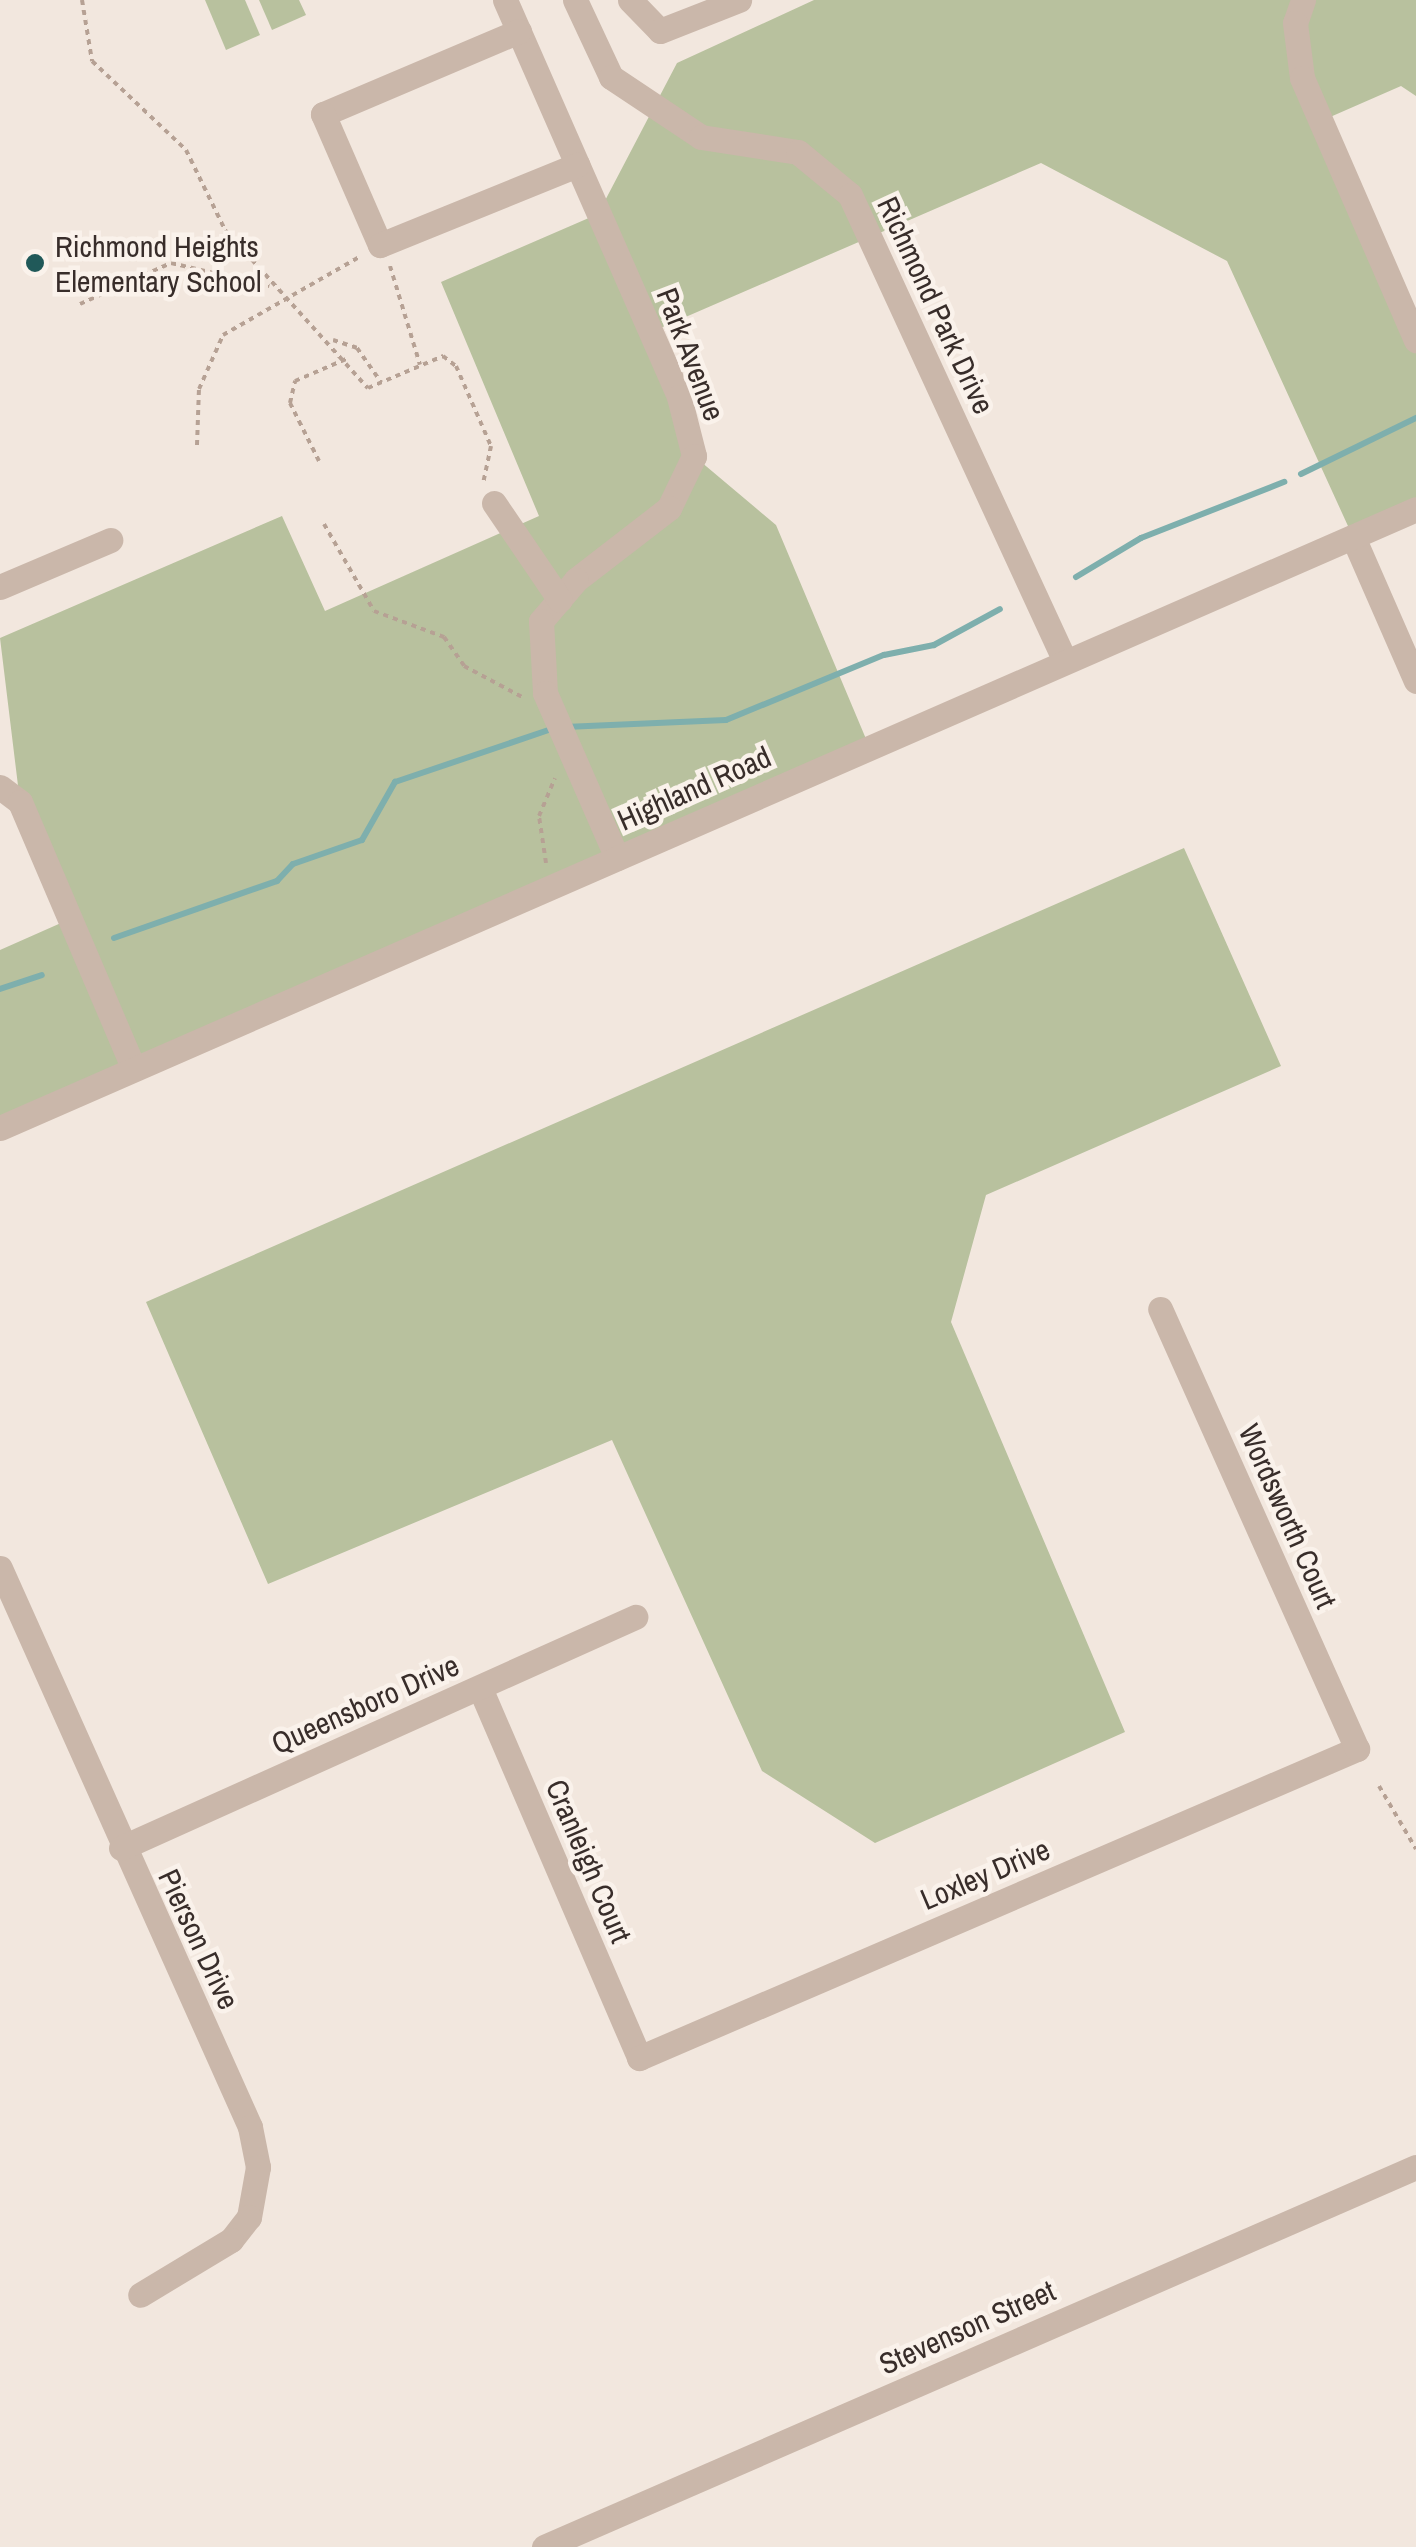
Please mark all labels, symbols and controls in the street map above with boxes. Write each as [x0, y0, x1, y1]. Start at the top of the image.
street label: Richmond Park Drive [870, 191, 1002, 419]
place label: Richmond Heights Elementary School [55, 228, 261, 298]
marker: Richmond Heights Elementary School [24, 252, 46, 274]
street label: Park Avenue [649, 282, 733, 426]
street label: Highland Road [612, 738, 776, 838]
street label: Wordsworth Court [1231, 1418, 1345, 1614]
street label: Queensboro Drive [266, 1647, 464, 1761]
street label: Cranleigh Court [539, 1774, 639, 1948]
street label: Loxley Drive [915, 1831, 1055, 1917]
street label: Pierson Drive [151, 1863, 247, 2015]
street label: Stevenson Street [873, 2272, 1061, 2382]

